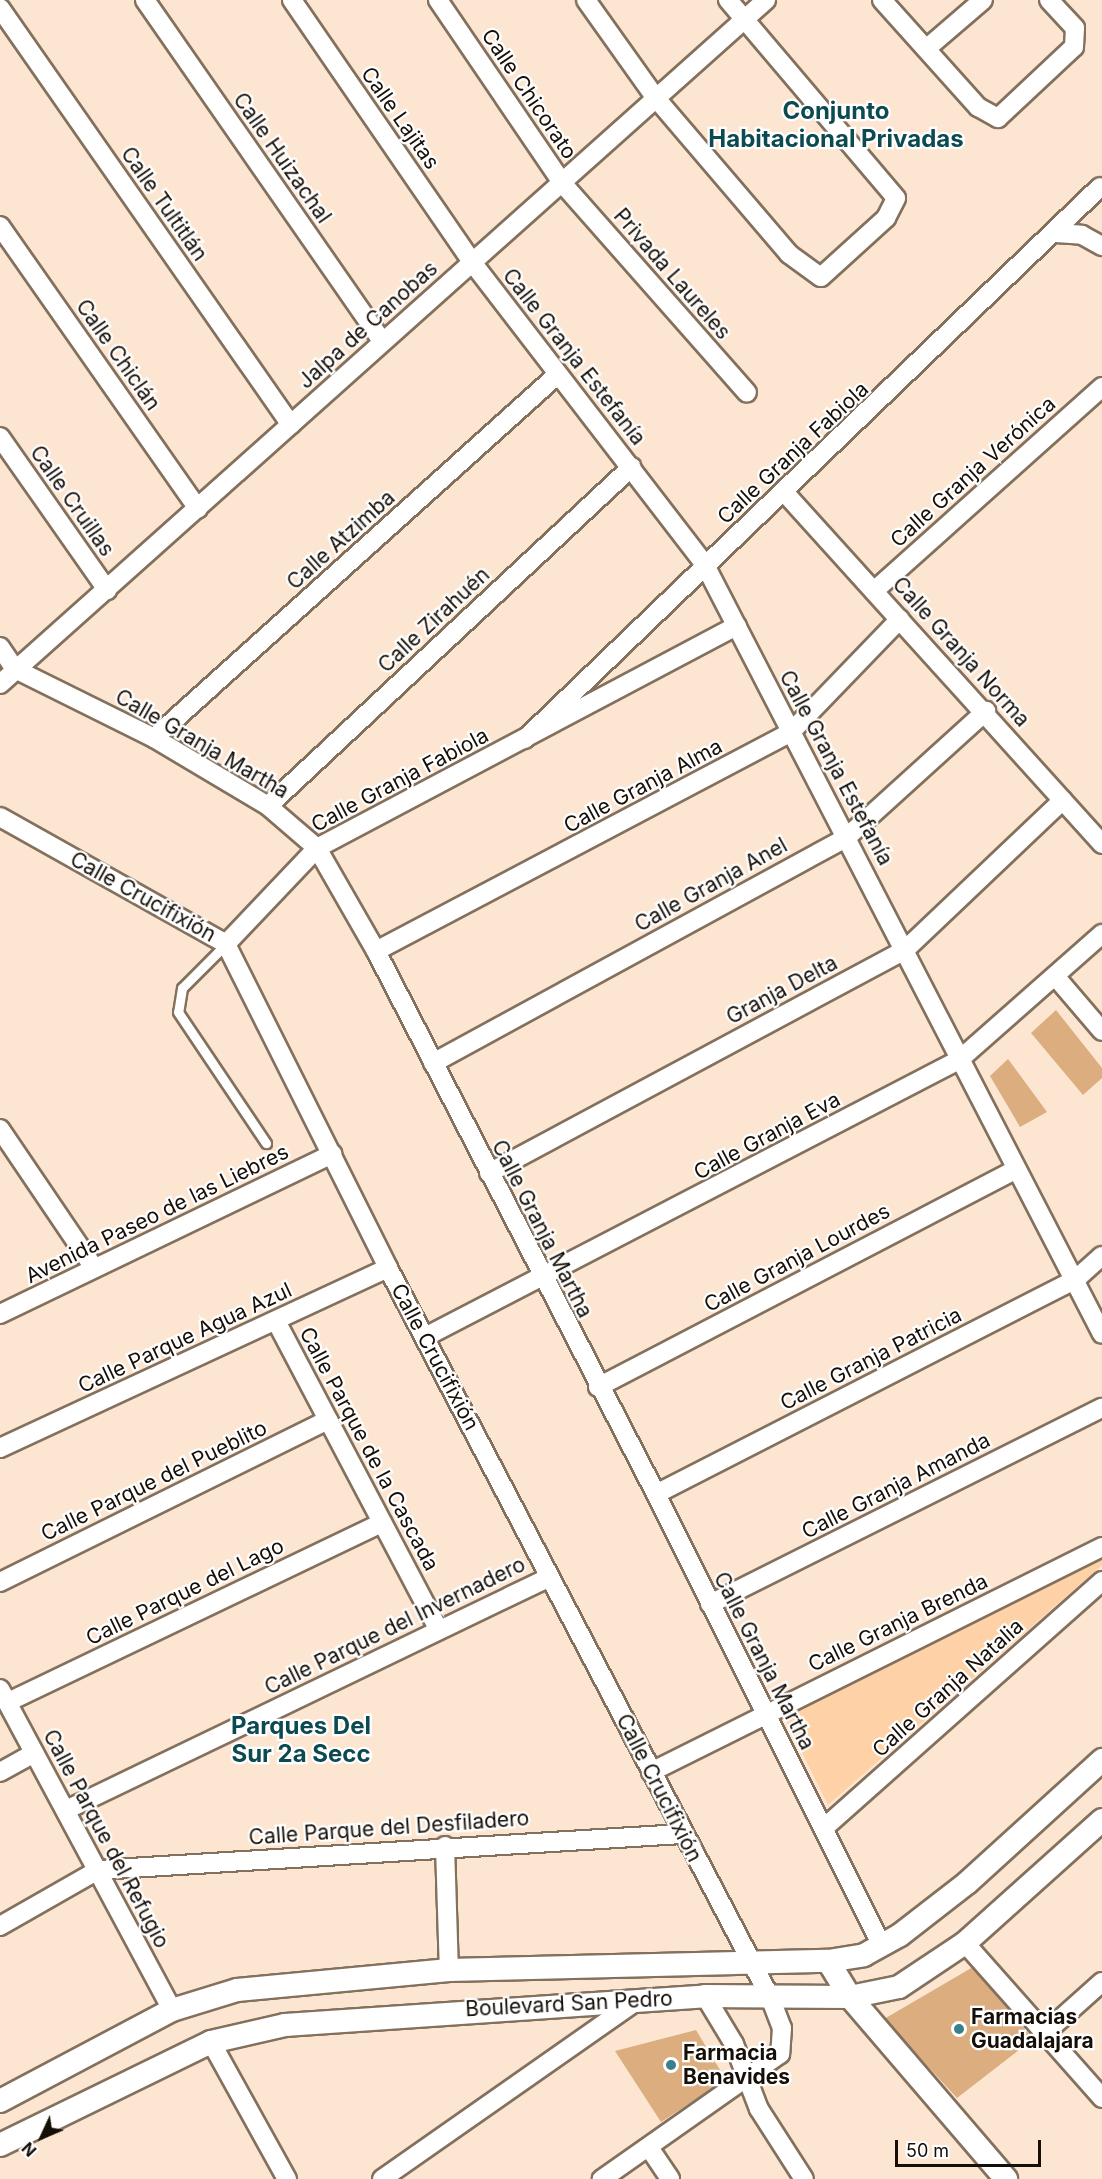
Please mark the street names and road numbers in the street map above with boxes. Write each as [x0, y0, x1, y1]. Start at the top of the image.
street label: Calle Chicorato [476, 24, 582, 164]
street label: Calle Lajitas [356, 62, 444, 174]
street label: Calle Huizachal [228, 88, 336, 228]
street label: Calle Tultitlán [115, 142, 213, 266]
street label: Privada Laureles [608, 203, 736, 345]
street label: Jalpa de Canobas [293, 256, 443, 394]
street label: Calle Granja Estefanía [497, 264, 651, 450]
street label: Calle Chiclán [71, 295, 165, 415]
street label: Calle Granja Fabiola [712, 377, 874, 529]
street label: Calle Granja Verónica [885, 391, 1061, 553]
street label: Calle Cruillas [25, 441, 119, 561]
street label: Calle Atzimba [282, 485, 400, 595]
street label: Calle Zirahuén [373, 562, 495, 678]
street label: Calle Granja Norma [887, 572, 1035, 732]
street label: Calle Granja Estefanía [774, 666, 898, 870]
street label: Calle Granja Martha [111, 684, 293, 804]
street label: Calle Granja Fabiola [307, 723, 493, 837]
street label: Calle Granja Alma [559, 734, 727, 838]
street label: Calle Granja Anel [630, 833, 792, 937]
street label: Calle Crucifixión [66, 847, 220, 947]
street label: Granja Delta [722, 950, 842, 1030]
street label: Calle Granja Eva [690, 1087, 844, 1185]
street label: Calle Granja Martha [486, 1136, 598, 1322]
street label: Avenida Paseo de las Liebres [21, 1139, 293, 1289]
street label: Calle Granja Lourdes [700, 1198, 894, 1318]
street label: Calle Parque Agua Azul [74, 1277, 296, 1399]
street label: Calle Crucifixión [386, 1279, 484, 1435]
street label: Calle Granja Patricia [776, 1302, 966, 1416]
street label: Calle Parque de la Cascada [294, 1323, 444, 1575]
street label: Calle Parque del Pueblito [37, 1415, 271, 1547]
street label: Calle Granja Amanda [798, 1428, 994, 1544]
street label: Calle Parque del Lago [82, 1533, 288, 1651]
street label: Calle Parque del Invernadero [261, 1552, 529, 1700]
street label: Calle Granja Martha [708, 1568, 820, 1754]
street label: Calle Granja Brenda [804, 1569, 992, 1677]
street label: Calle Granja Natalia [867, 1614, 1029, 1762]
street label: Calle Crucifixión [611, 1710, 707, 1866]
street label: Calle Parque del Refugio [38, 1725, 174, 1953]
street label: Calle Parque del Desfiladero [248, 1806, 530, 1850]
street label: Boulevard San Pedro [465, 1986, 673, 2022]

